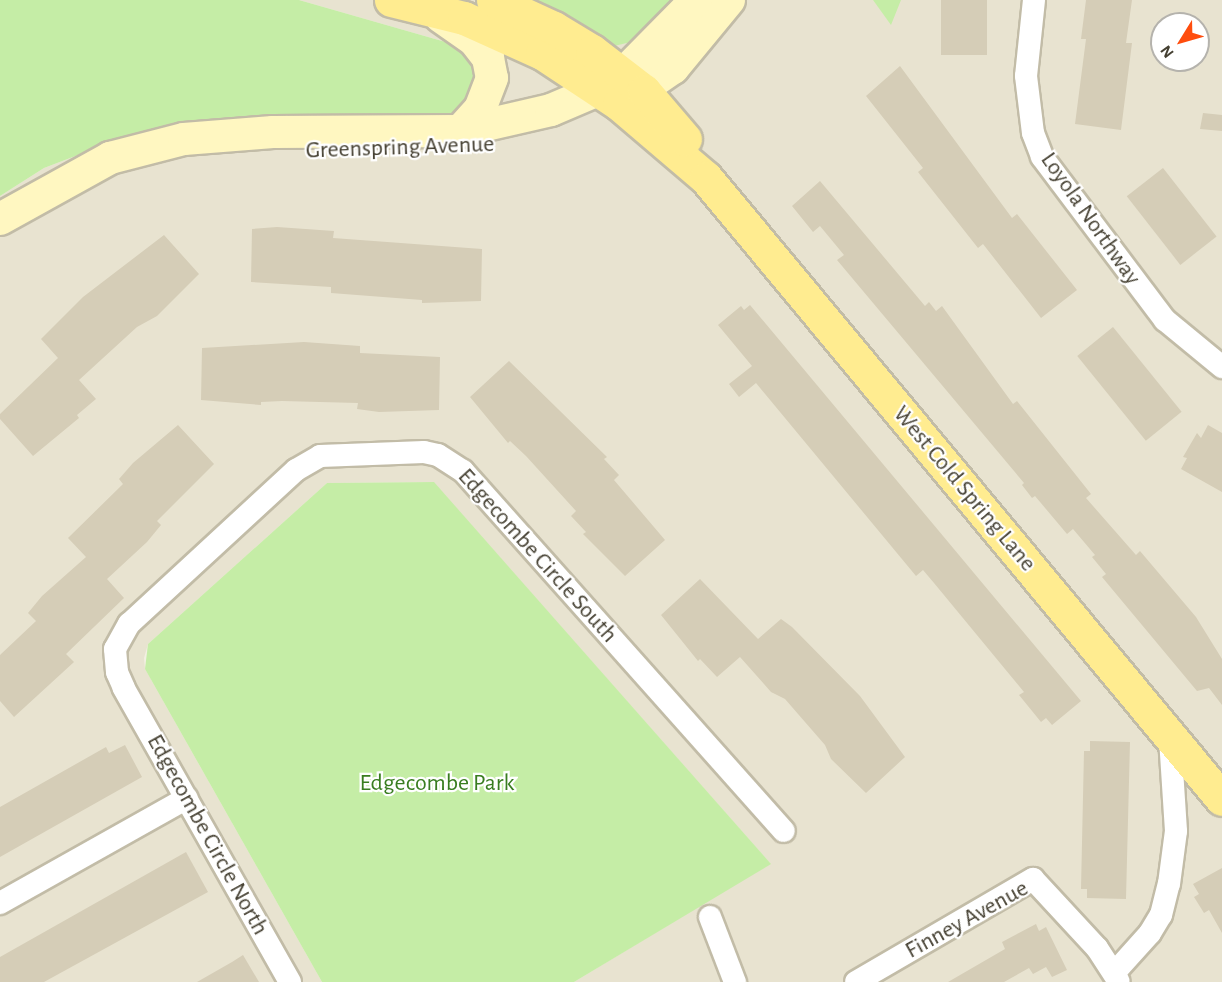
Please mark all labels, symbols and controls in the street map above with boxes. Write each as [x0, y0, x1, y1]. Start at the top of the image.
north arrow [1150, 12, 1210, 72]
text: N [1157, 42, 1177, 61]
street label: Greenspring Avenue [305, 130, 495, 166]
street label: Loyola Northway [1034, 147, 1146, 291]
street label: West Cold Spring Lane [886, 400, 1042, 578]
street label: Edgecombe Circle South [451, 463, 623, 649]
street label: Edgecombe Circle North [140, 730, 274, 940]
park label: Edgecombe Park [360, 770, 514, 798]
street label: Finney Avenue [901, 874, 1033, 966]

